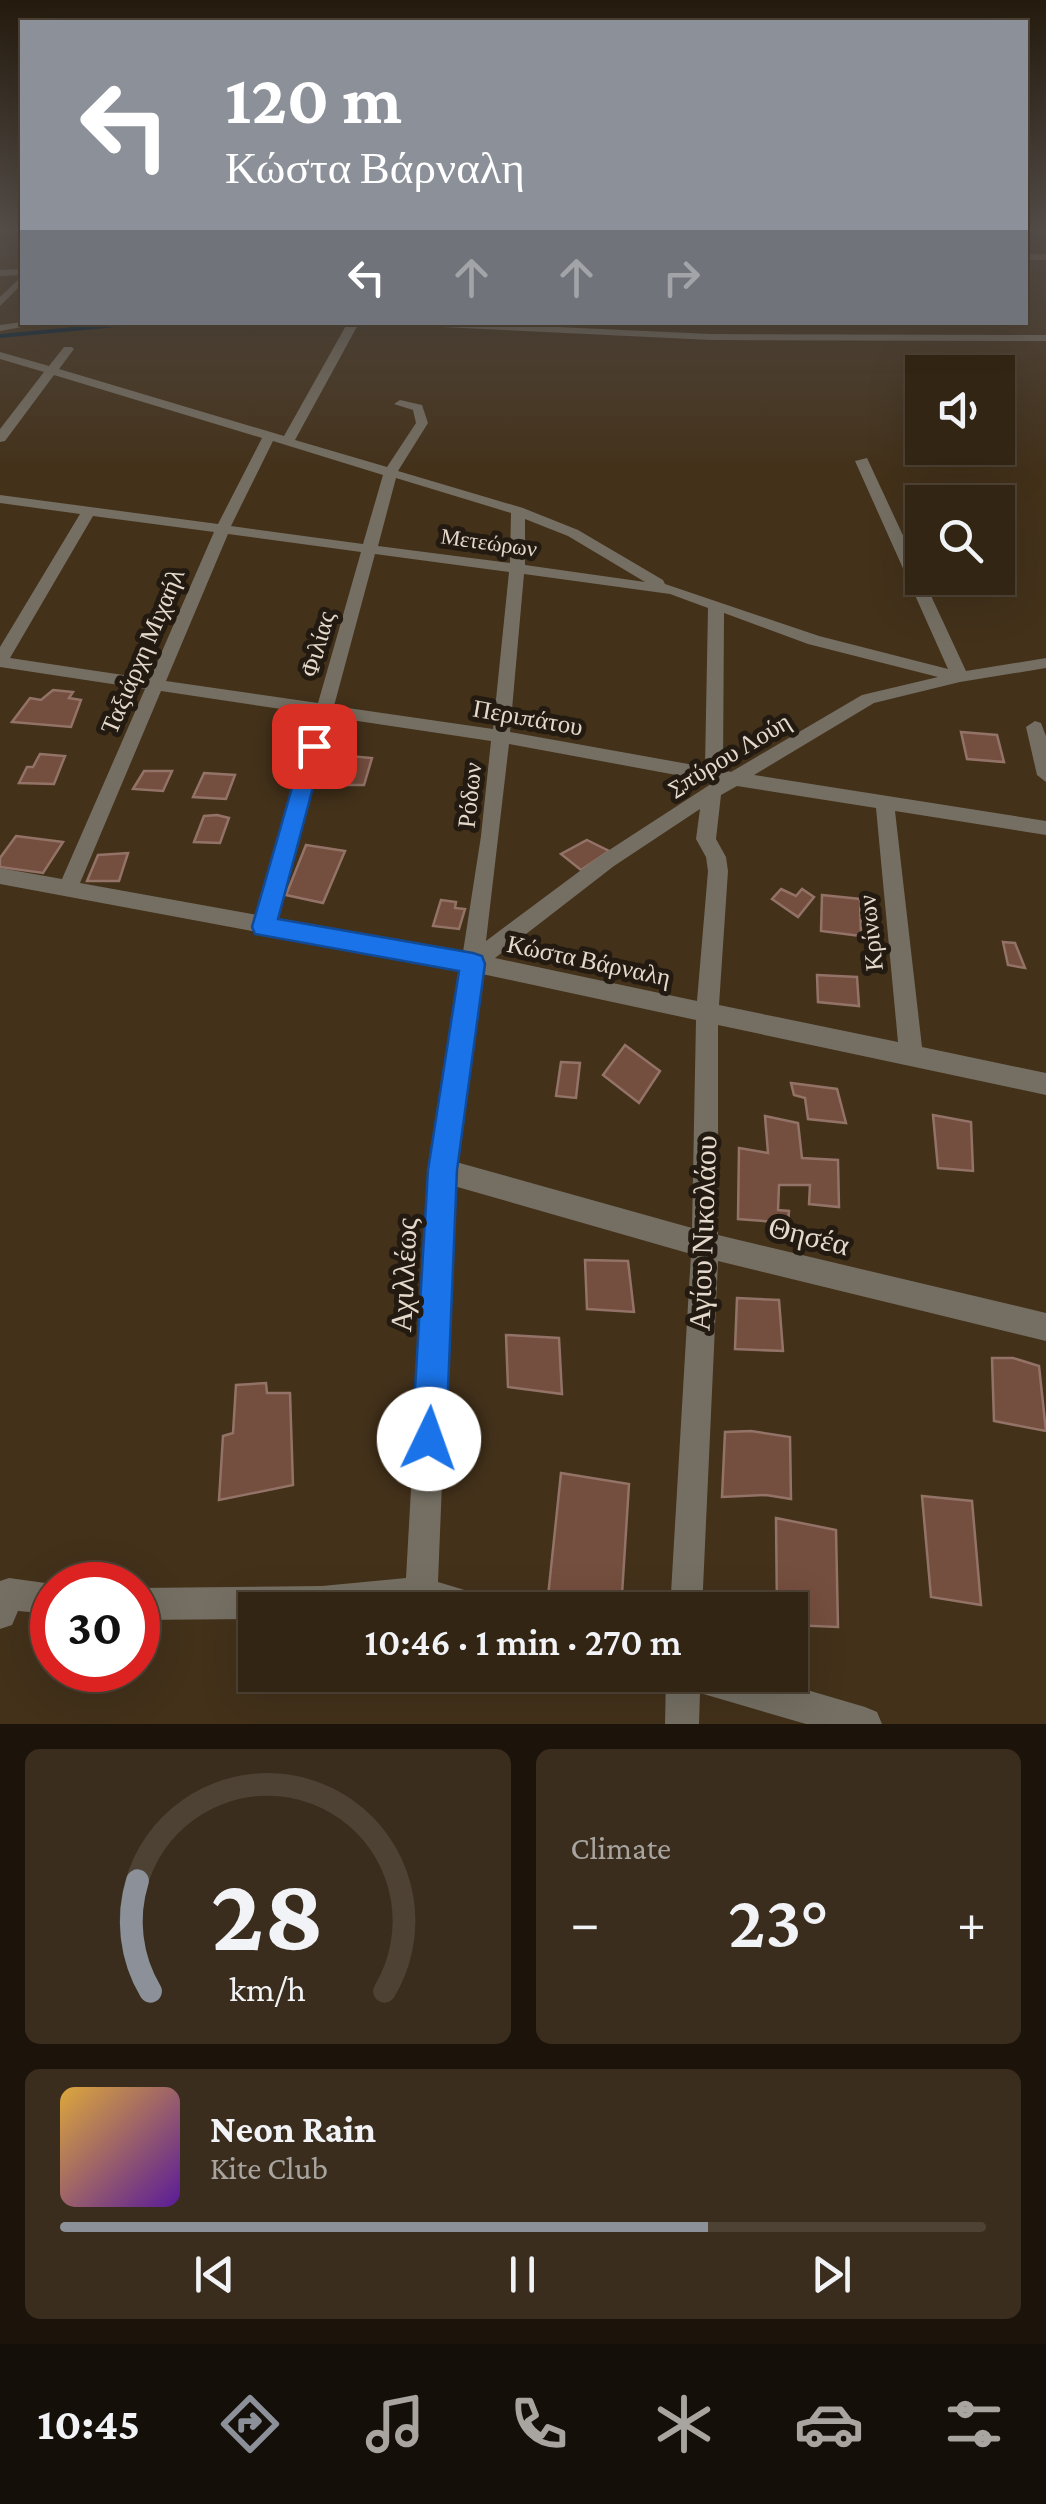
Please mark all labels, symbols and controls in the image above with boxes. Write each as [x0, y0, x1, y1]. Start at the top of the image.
icon: left [60, 60, 190, 190]
text: 120 m [225, 60, 402, 138]
text: Κώστα Βάρναλη [225, 143, 525, 193]
icon: left [339, 250, 394, 305]
icon: ahead [444, 250, 499, 305]
icon: ahead [549, 250, 604, 305]
icon: right [654, 250, 709, 305]
map controls [905, 355, 1015, 595]
button: sound [905, 355, 1015, 465]
button: search [905, 485, 1015, 595]
street label: Μετεώρων [439, 523, 539, 562]
street label: Ταξιάρχη Μιχαήλ [96, 565, 189, 738]
street label: Φιλίας [295, 608, 340, 680]
street label: Περιπάτου [471, 695, 585, 740]
pin [272, 704, 357, 789]
street label: Σπύρου Λούη [663, 707, 795, 802]
icon: arrive [287, 719, 342, 774]
street label: Ρόδων [453, 761, 486, 829]
street label: Κρίνων [853, 894, 888, 972]
street label: Κώστα Βάρναλη [505, 930, 673, 991]
street label: Αγίου Νικολάου [683, 1135, 722, 1331]
street label: Θησέα [765, 1210, 853, 1261]
street label: Αχιλλέως [384, 1217, 423, 1333]
position arrow [377, 1387, 481, 1491]
speed limit sign: 30 [30, 1562, 160, 1692]
text: 10:46 · 1 min · 270 m [364, 1621, 682, 1663]
text: Climate [571, 1830, 671, 1866]
text: 28 [211, 1856, 325, 1971]
text: 23° [728, 1880, 828, 1963]
text: − [571, 1892, 600, 1953]
text: + [957, 1892, 986, 1953]
text: km/h [229, 1969, 306, 2009]
text: Neon Rain [210, 2108, 376, 2150]
text: Kite Club [210, 2150, 328, 2186]
icon: previous [187, 2247, 242, 2302]
icon: pause [495, 2247, 550, 2302]
icon: next [804, 2247, 859, 2302]
icon: directions [215, 2389, 285, 2459]
icon: music [360, 2389, 430, 2459]
icon: phone [504, 2389, 574, 2459]
icon: climate [649, 2389, 719, 2459]
icon: car [794, 2389, 864, 2459]
icon: filters [939, 2389, 1009, 2459]
text: 10:45 [37, 2399, 140, 2449]

